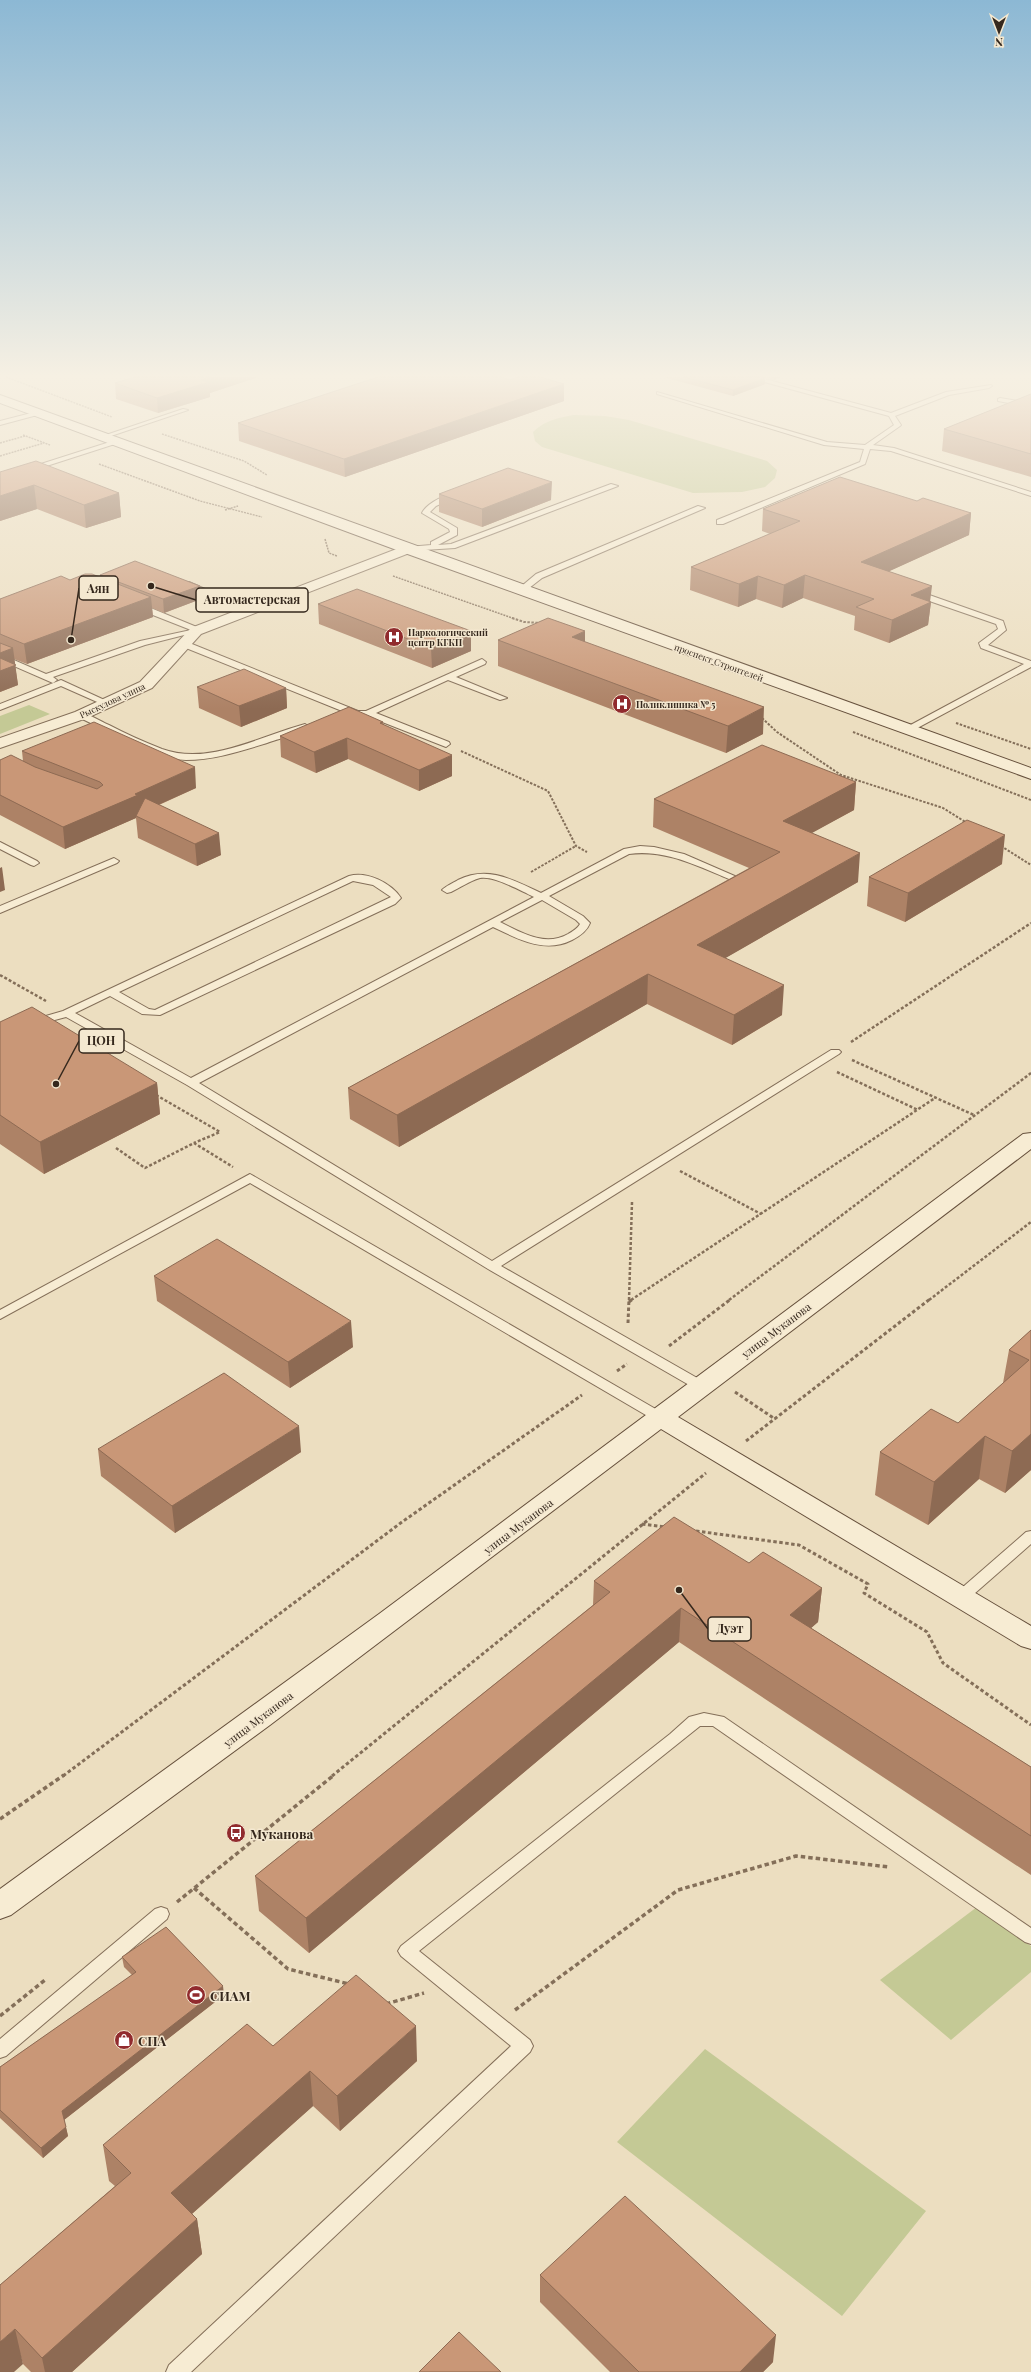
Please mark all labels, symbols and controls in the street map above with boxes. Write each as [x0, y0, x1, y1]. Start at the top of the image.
north arrow [979, 12, 1019, 52]
text: N [995, 35, 1003, 50]
callout: Аян [79, 576, 118, 600]
text: Аян [86, 580, 110, 596]
callout: Автомастерская [196, 588, 308, 612]
text: Автомастерская [203, 591, 300, 607]
hospital icon: Наркологический центр КГКП [383, 626, 405, 648]
place label: Наркологический центр КГКП [408, 626, 488, 648]
street label: проспект Строителей [673, 640, 766, 684]
street label: Рыскулова улица [77, 679, 147, 720]
hospital icon: Поликлиника № 5 [611, 693, 633, 715]
place label: Поликлиника № 5 [636, 698, 716, 710]
callout: ЦОН [79, 1029, 124, 1053]
text: ЦОН [87, 1032, 116, 1048]
street label: улица Муканова [737, 1299, 814, 1362]
street label: улица Муканова [479, 1495, 556, 1558]
callout: Дуэт [708, 1617, 751, 1641]
text: Дуэт [717, 1620, 743, 1636]
street label: улица Муканова [219, 1688, 296, 1751]
bus stop icon: Муканова [225, 1822, 247, 1844]
place label: Муканова [250, 1825, 313, 1842]
sports icon: СИАМ [185, 1984, 207, 2006]
place label: СИАМ [210, 1987, 251, 2004]
shop icon: СПА [113, 2029, 135, 2051]
place label: СПА [138, 2032, 167, 2049]

